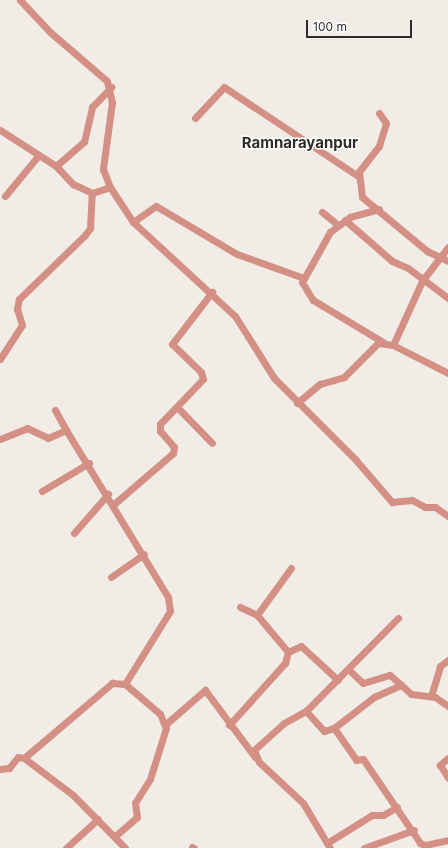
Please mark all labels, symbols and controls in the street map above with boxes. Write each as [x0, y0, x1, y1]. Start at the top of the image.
scale bar [308, 12, 414, 38]
text: 100 m [313, 19, 347, 34]
district label: Ramnarayanpur [242, 134, 358, 152]

